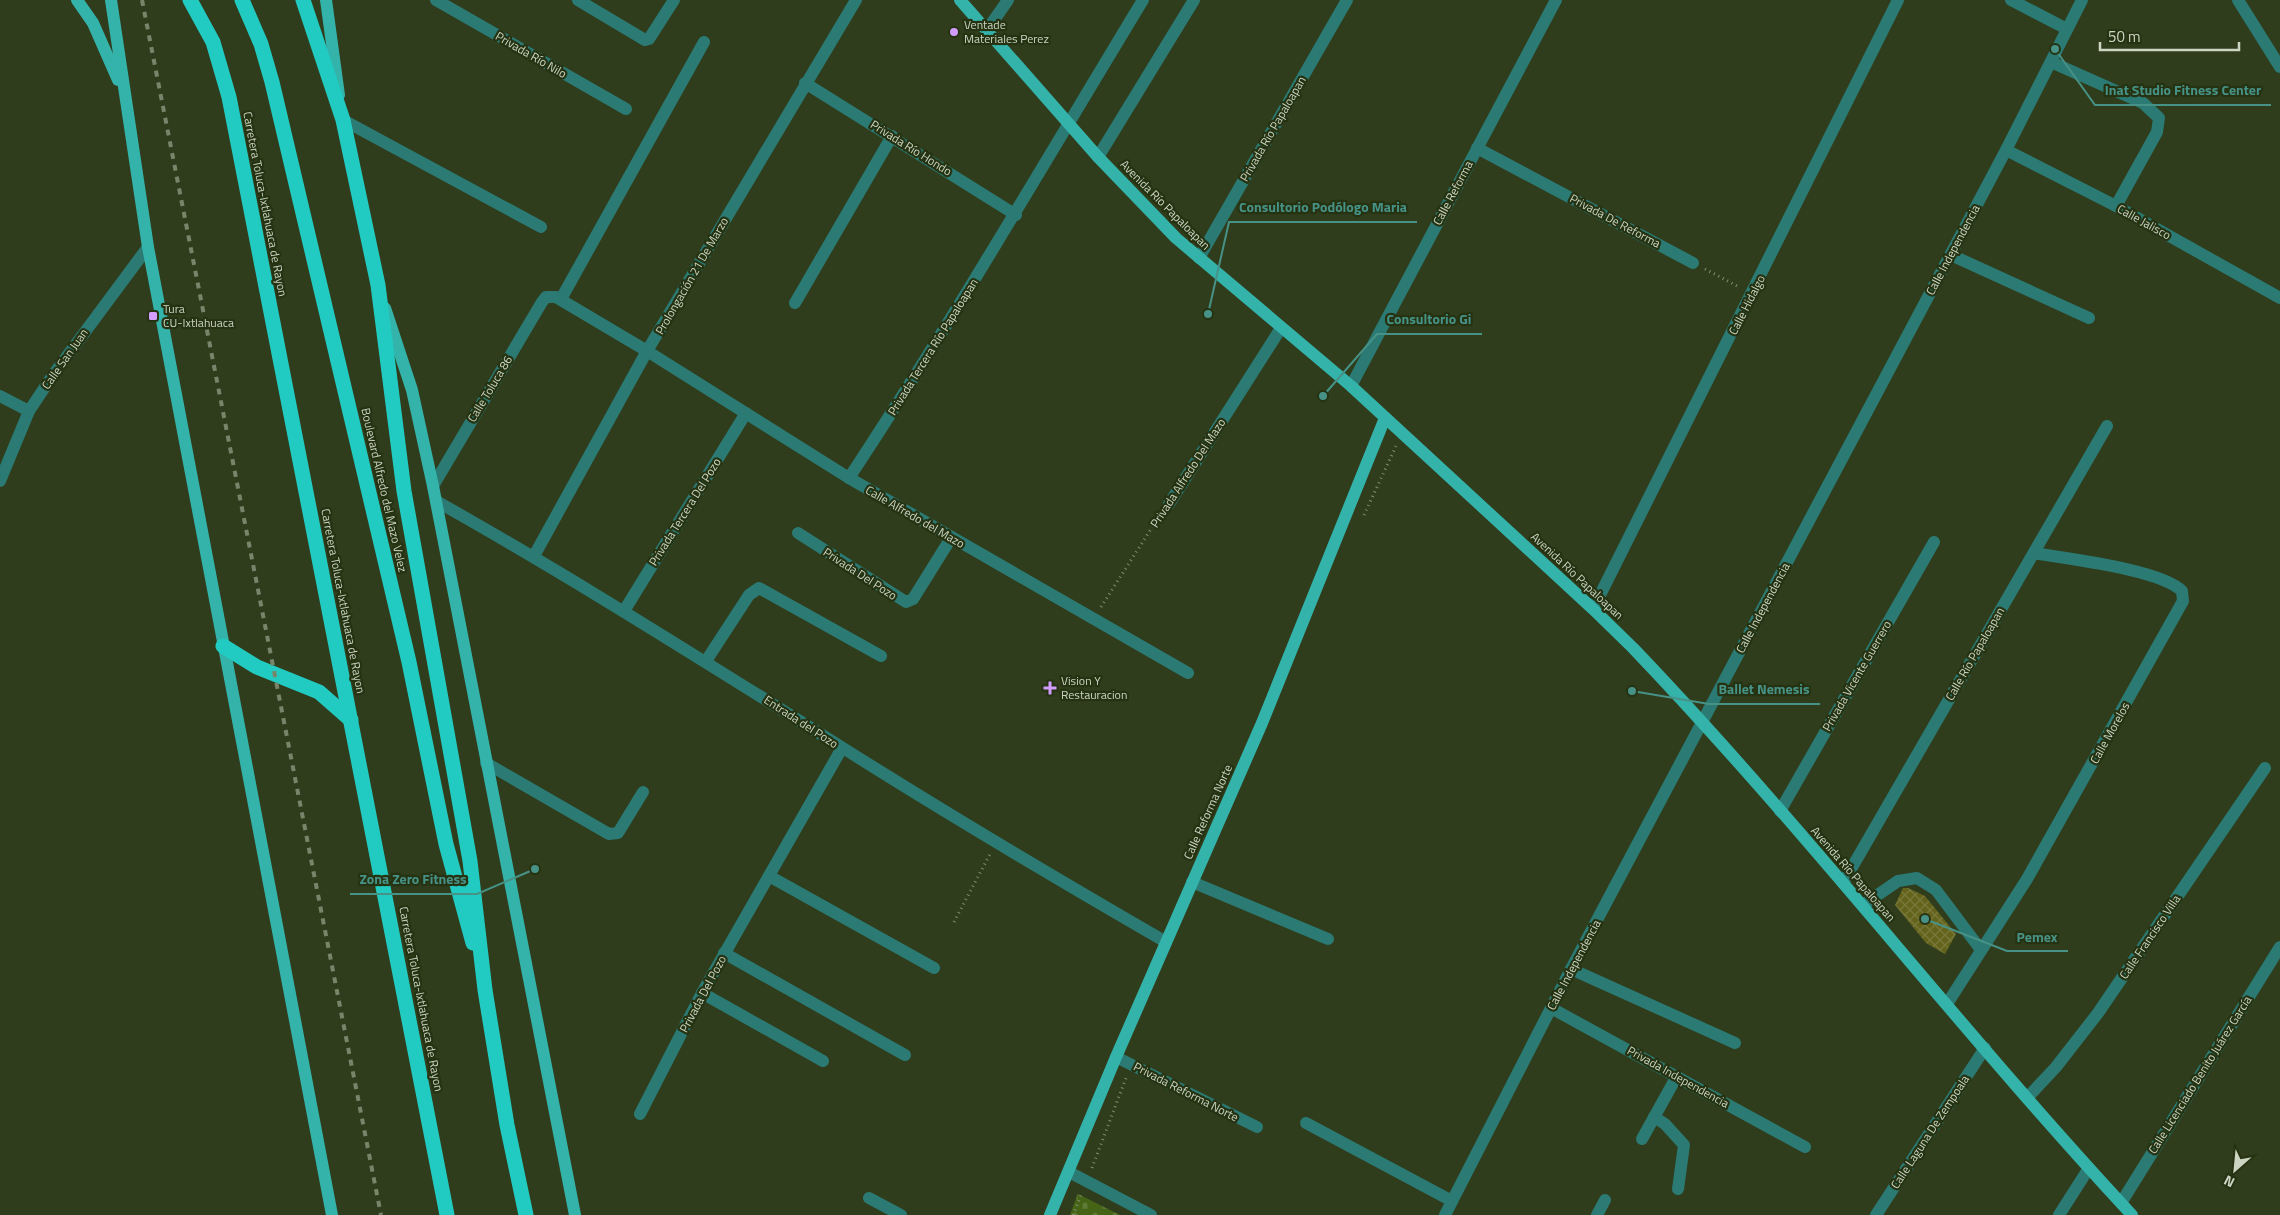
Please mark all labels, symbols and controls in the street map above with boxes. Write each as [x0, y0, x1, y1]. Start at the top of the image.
place label: Ventade Materiales Perez [964, 15, 1049, 48]
scale bar [2100, 20, 2239, 52]
text: 50 m [2108, 25, 2141, 48]
street label: Privada Río Nilo [492, 26, 570, 83]
marker: Ventade Materiales Perez [948, 26, 960, 38]
street label: Privada Río Papaloapan [1235, 73, 1311, 185]
callout: Inat Studio Fitness Center [2095, 76, 2271, 105]
text: Inat Studio Fitness Center [2105, 79, 2261, 100]
street label: Carretera Toluca-Ixtlahuaca de Rayon [238, 110, 293, 298]
street label: Privada Río Hondo [867, 115, 956, 180]
street label: Avenida Río Papaloapan [1116, 155, 1215, 254]
street label: Calle Reforma [1428, 157, 1478, 228]
street label: Privada De Reforma [1566, 189, 1664, 253]
callout: Consultorio Podólogo Maria [1229, 193, 1417, 222]
text: Consultorio Podólogo Maria [1239, 196, 1407, 217]
street label: Calle Jalisco [2114, 199, 2175, 244]
street label: Calle Independencia [1921, 201, 1984, 298]
street label: Prolongación 21 De Marzo [650, 213, 733, 338]
street label: Calle Hidalgo [1723, 271, 1770, 338]
street label: Privada Tercera Río Papaloapan [883, 275, 983, 419]
place label: Tura CU-Ixtlahuaca [163, 299, 234, 332]
callout: Consultorio Gi [1377, 305, 1482, 334]
text: Consultorio Gi [1387, 308, 1471, 329]
marker: Tura CU-Ixtlahuaca [147, 310, 159, 322]
street label: Calle San Juan [37, 324, 93, 393]
street label: Calle Toluca 86 [462, 352, 517, 426]
street label: Boulevard Alfredo del Mazo Velez [356, 406, 413, 574]
street label: Privada Alfredo Del Mazo [1145, 414, 1230, 531]
street label: Privada Tercera Del Pozo [644, 454, 726, 569]
street label: Calle Alfredo del Mazo [862, 480, 968, 553]
street label: Carretera Toluca-Ixtlahuaca de Rayon [316, 507, 371, 695]
street label: Avenida Río Papaloapan [1527, 527, 1628, 624]
street label: Privada Del Pozo [819, 542, 901, 605]
street label: Calle Independencia [1731, 559, 1794, 656]
street label: Calle Río Papaloapan [1940, 603, 2009, 704]
street label: Privada Vicente Guerrero [1817, 617, 1896, 735]
place label: Vision Y Restauracion [1061, 671, 1127, 704]
callout: Ballet Nemesis [1709, 675, 1820, 704]
text: Ballet Nemesis [1718, 678, 1810, 699]
marker: Vision Y Restauracion [1043, 681, 1057, 695]
street label: Entrada del Pozo [760, 690, 842, 753]
street label: Calle Morelos [2085, 698, 2135, 767]
street label: Calle Reforma Norte [1178, 761, 1237, 862]
street label: Avenida Río Papaloapan [1807, 822, 1900, 926]
callout: Zona Zero Fitness [350, 865, 477, 894]
text: Zona Zero Fitness [359, 868, 467, 889]
street label: Calle Francisco Villa [2114, 891, 2185, 983]
street label: Carretera Toluca-Ixtlahuaca de Rayon [394, 905, 449, 1093]
street label: Calle Independencia [1542, 916, 1605, 1013]
callout: Pemex [2007, 922, 2068, 951]
text: Pemex [2017, 926, 2058, 947]
street label: Privada Del Pozo [674, 952, 731, 1036]
street label: Calle Licenciado Benito Juárez García [2143, 992, 2256, 1157]
street label: Privada Independencia [1624, 1041, 1733, 1112]
street label: Privada Reforma Norte [1130, 1057, 1242, 1126]
street label: Calle Laguna De Zempoala [1886, 1071, 1974, 1192]
north arrow [2210, 1145, 2260, 1195]
text: N [2220, 1170, 2238, 1194]

